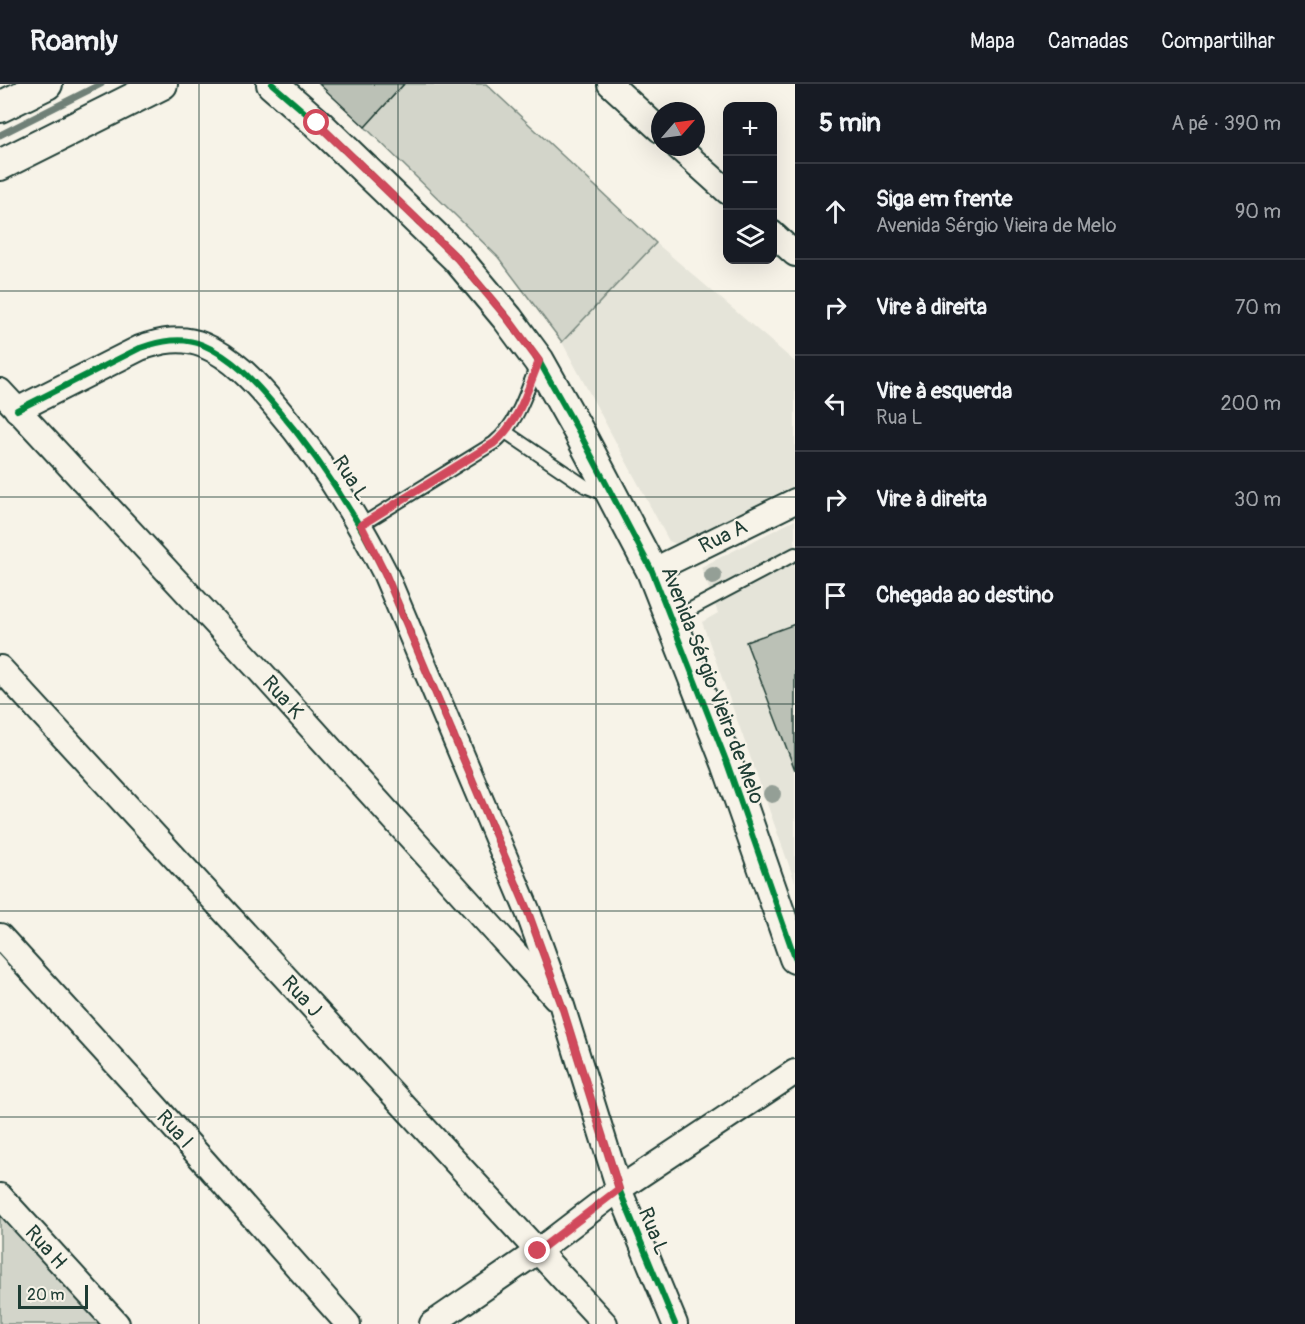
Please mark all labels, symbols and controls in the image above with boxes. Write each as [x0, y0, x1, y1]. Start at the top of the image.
text: Roamly [30, 24, 118, 59]
text: Mapa [970, 28, 1015, 55]
text: Camadas [1048, 28, 1128, 55]
text: Compartilhar [1161, 28, 1275, 55]
north arrow [651, 102, 705, 156]
map controls [723, 102, 777, 264]
button: + [723, 102, 777, 156]
text: 5 min [819, 107, 881, 139]
route start [303, 109, 329, 135]
text: A pé · 390 m [1171, 111, 1281, 136]
button: − [723, 156, 777, 210]
text: Siga em frente [876, 185, 1012, 213]
icon: ahead [819, 195, 852, 228]
text: 90 m [1235, 199, 1281, 224]
button: layers [723, 210, 777, 264]
text: Avenida Sérgio Vieira de Melo [876, 213, 1116, 238]
icon: right [819, 291, 852, 324]
text: Vire à direita [876, 293, 987, 321]
text: 70 m [1235, 295, 1281, 320]
text: Vire à esquerda [876, 377, 1012, 405]
icon: left [819, 387, 852, 420]
text: 200 m [1220, 391, 1281, 416]
text: Rua L [876, 405, 923, 430]
street label: Rua L [326, 450, 375, 506]
icon: right [819, 483, 852, 516]
text: Vire à direita [876, 485, 987, 513]
text: 30 m [1234, 487, 1281, 512]
street label: Rua A [695, 513, 752, 560]
street label: Avenida Sérgio Vieira de Melo [655, 563, 770, 808]
icon: arrive [819, 579, 852, 612]
text: Chegada ao destino [876, 581, 1054, 609]
street label: Rua K [256, 670, 310, 725]
street label: Rua J [276, 970, 328, 1023]
street label: Rua I [150, 1104, 199, 1154]
street label: Rua L [632, 1203, 675, 1259]
street label: Rua H [19, 1220, 73, 1275]
route end [524, 1237, 550, 1263]
scale bar [18, 1282, 88, 1310]
text: 20 m [27, 1285, 65, 1305]

